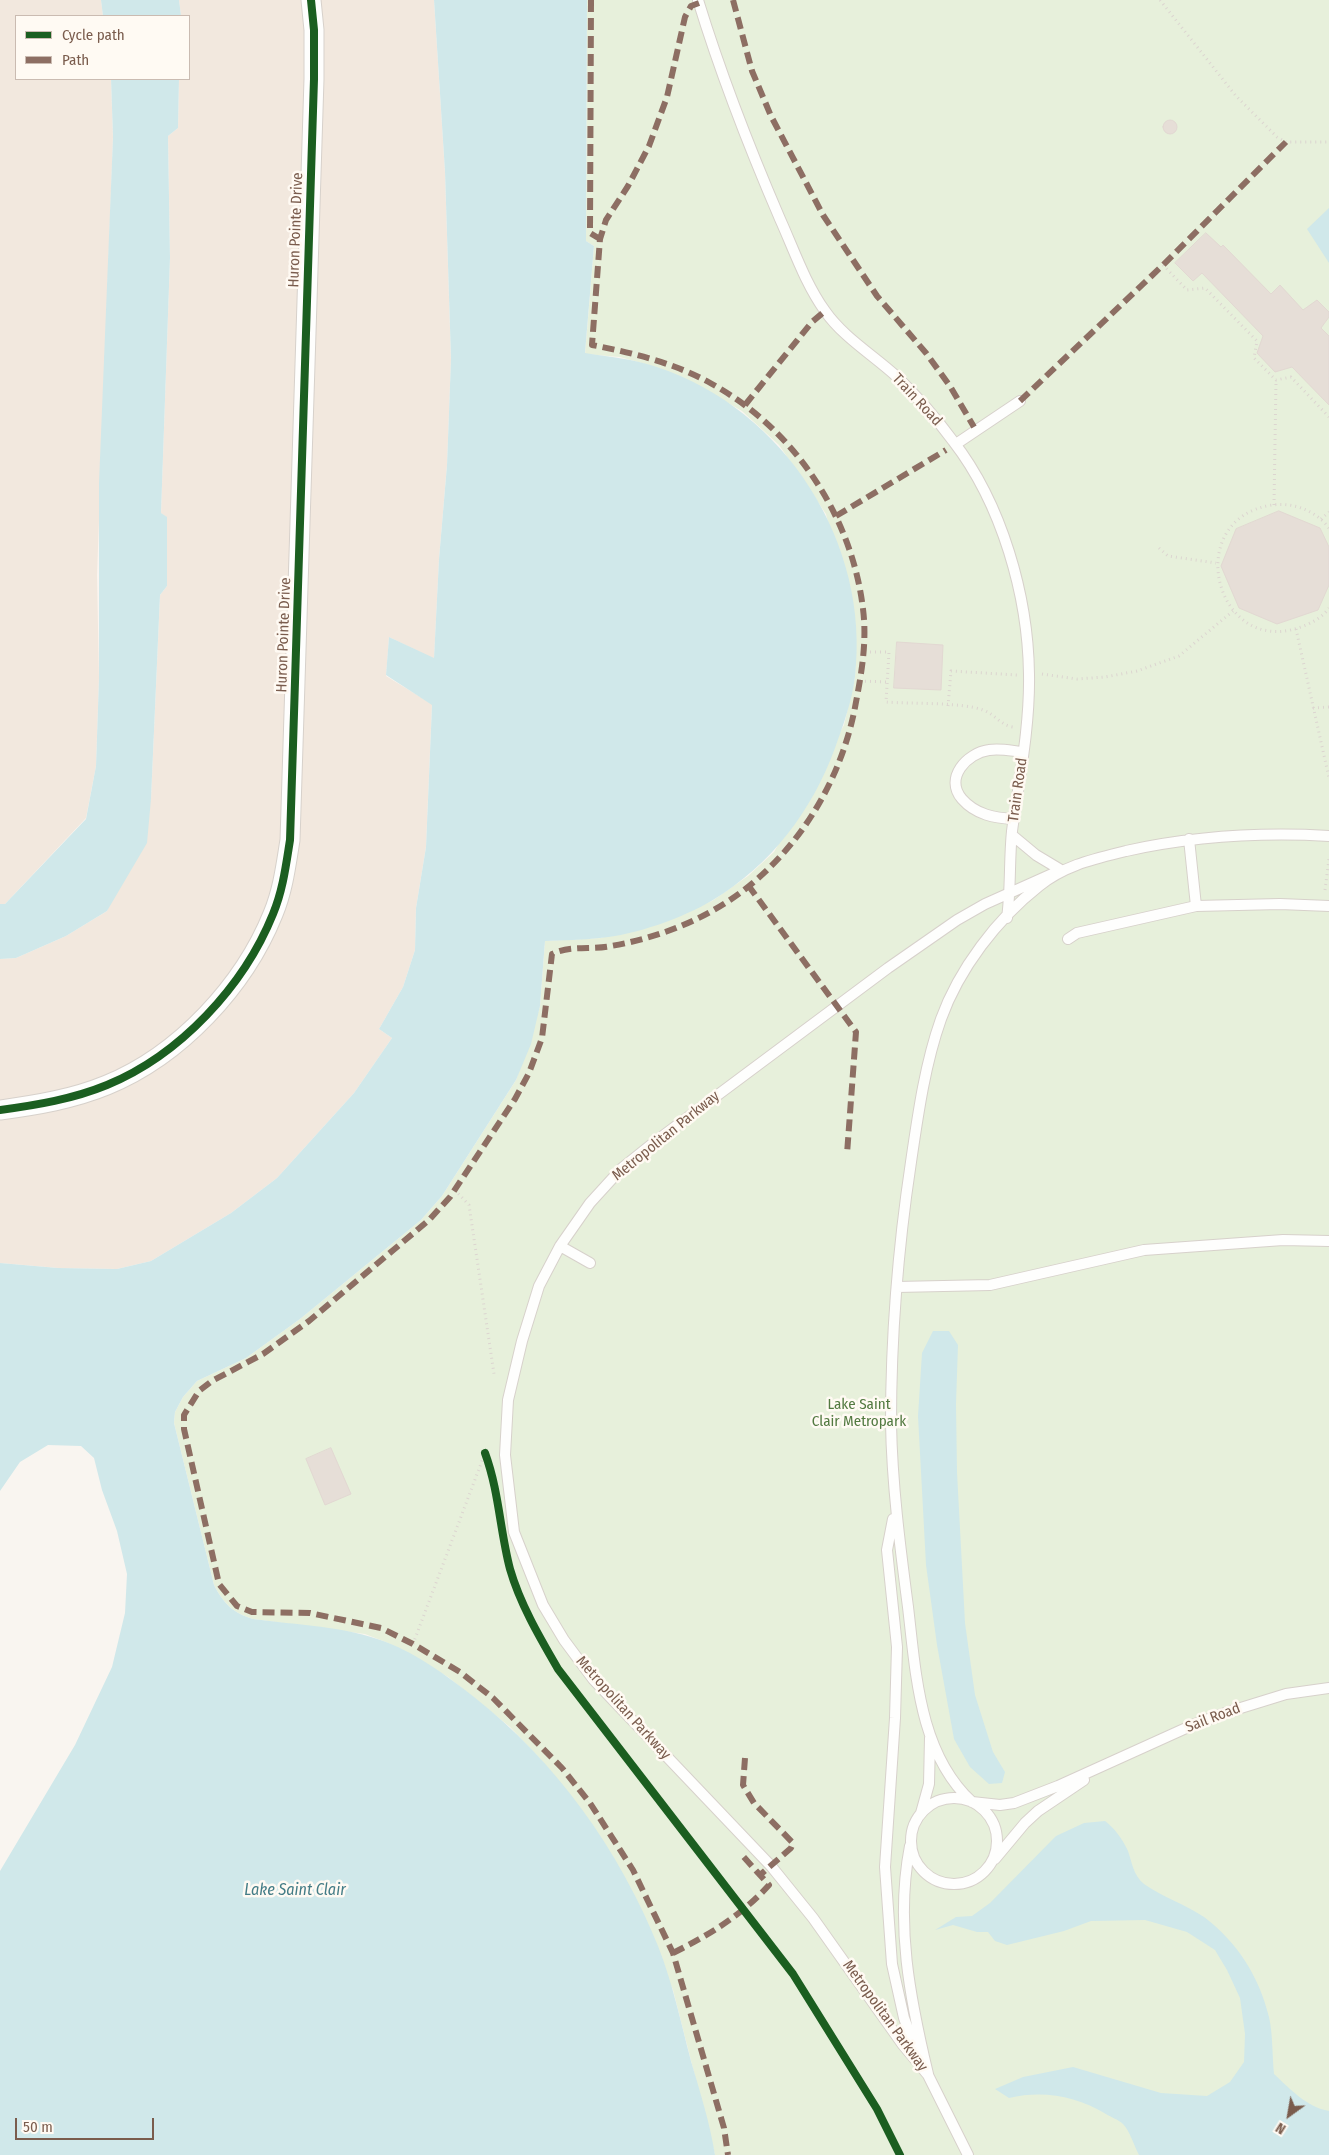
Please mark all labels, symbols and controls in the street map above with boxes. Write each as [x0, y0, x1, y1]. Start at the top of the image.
legend [15, 15, 190, 80]
text: Cycle path [62, 26, 125, 44]
text: Path [62, 51, 89, 69]
street label: Huron Pointe Drive [285, 172, 307, 288]
street label: Train Road [888, 370, 946, 430]
street label: Huron Pointe Drive [273, 577, 295, 693]
street label: Train Road [1005, 757, 1031, 823]
street label: Metropolitan Parkway [609, 1087, 723, 1185]
park label: Lake Saint Clair Metropark [812, 1396, 906, 1431]
street label: Metropolitan Parkway [572, 1653, 674, 1763]
street label: Sail Road [1183, 1699, 1243, 1737]
water label: Lake Saint Clair [244, 1881, 346, 1901]
street label: Metropolitan Parkway [839, 1957, 931, 2075]
north arrow [1264, 2090, 1314, 2140]
scale bar [18, 2108, 156, 2140]
text: 50 m [23, 2118, 53, 2136]
text: N [1273, 2119, 1289, 2138]

